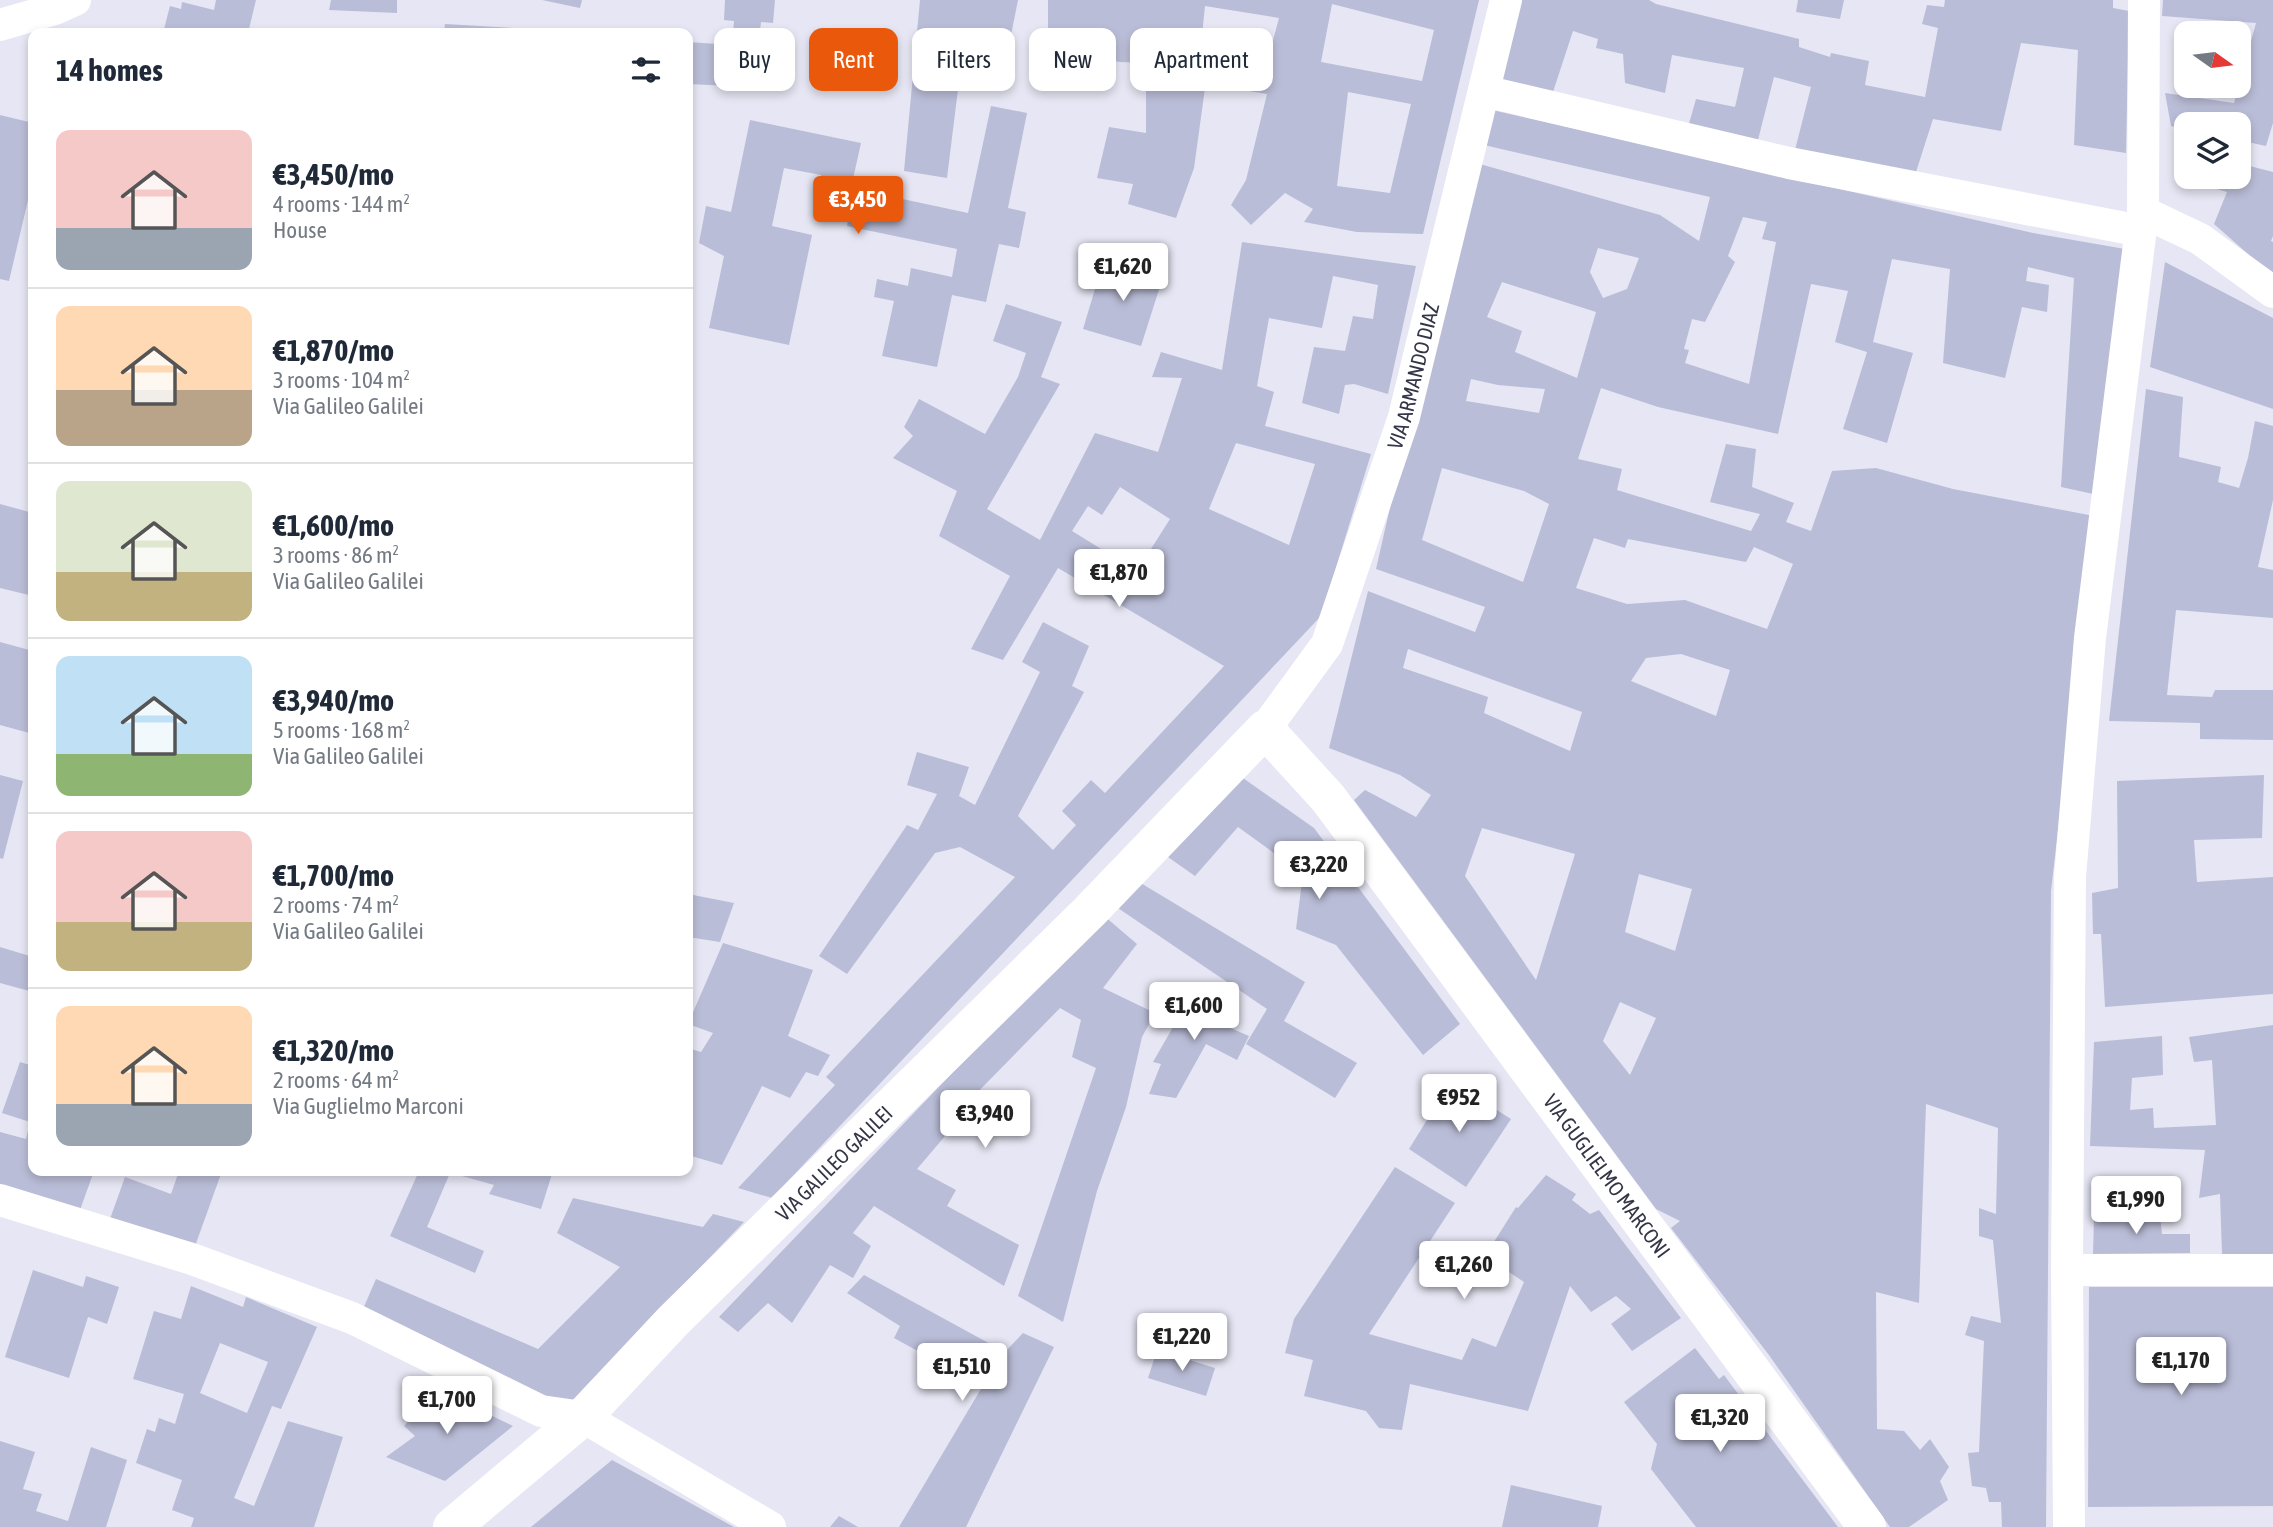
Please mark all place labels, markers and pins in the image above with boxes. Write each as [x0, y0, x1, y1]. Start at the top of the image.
pin: €3,450 [801, 176, 915, 236]
pin: €1,620 [1066, 244, 1180, 303]
pin: €1,870 [1062, 550, 1176, 609]
pin: €3,220 [1262, 842, 1376, 901]
pin: €1,600 [1137, 982, 1251, 1042]
pin: €952 [1418, 1074, 1500, 1134]
pin: €3,940 [928, 1090, 1042, 1150]
pin: €1,990 [2079, 1176, 2193, 1236]
pin: €1,260 [1407, 1242, 1521, 1301]
pin: €1,220 [1125, 1314, 1239, 1373]
pin: €1,170 [2124, 1338, 2238, 1397]
pin: €1,510 [905, 1344, 1019, 1403]
pin: €1,700 [390, 1376, 504, 1436]
pin: €1,320 [1663, 1394, 1777, 1454]

